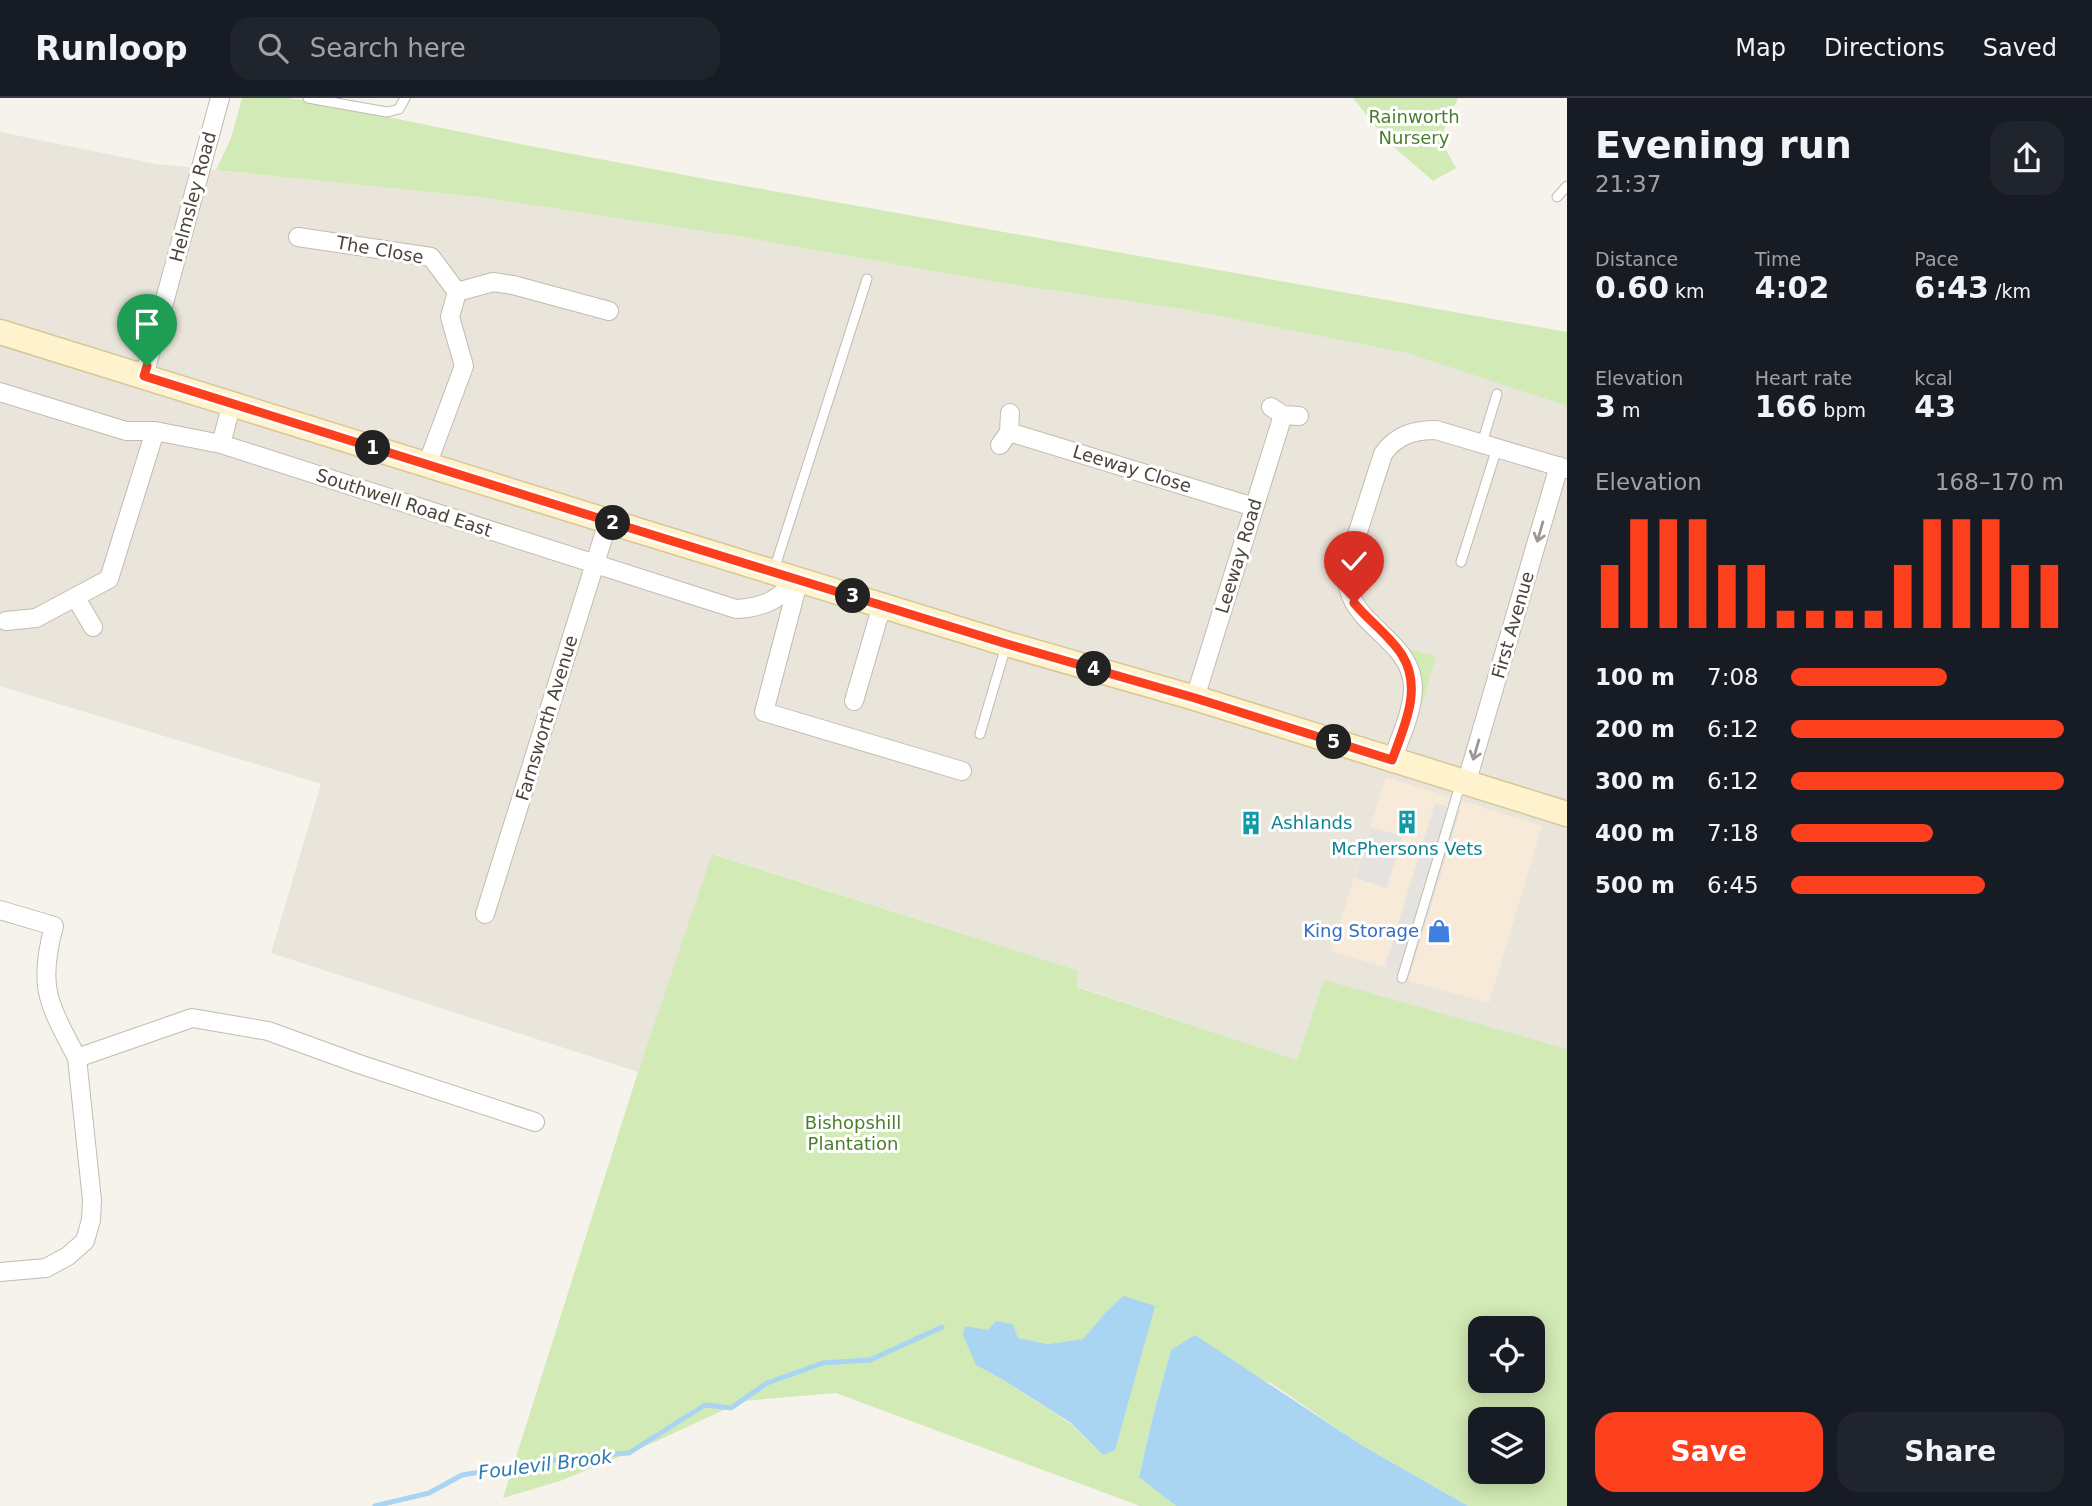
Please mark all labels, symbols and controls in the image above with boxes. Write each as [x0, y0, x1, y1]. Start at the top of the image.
search box [230, 17, 720, 80]
text: Runloop [35, 29, 188, 68]
icon: search [254, 29, 292, 67]
text: Search here [310, 33, 466, 63]
text: Map [1735, 34, 1786, 62]
text: Directions [1824, 34, 1945, 62]
text: Saved [1983, 34, 2057, 62]
park label: Rainworth Nursery [1368, 106, 1460, 148]
button: share [1990, 121, 2064, 195]
text: Evening run [1595, 123, 1852, 167]
street label: Helmsley Road [165, 129, 220, 264]
text: 21:37 [1595, 171, 1661, 197]
street label: The Close [334, 231, 425, 268]
text: Distance [1595, 248, 1678, 270]
text: Time [1755, 248, 1801, 270]
text: Pace [1914, 248, 1959, 270]
text: 0.60 [1595, 270, 1669, 305]
text: 4:02 [1755, 270, 1829, 305]
text: 6:43 [1914, 270, 1989, 305]
text: km [1669, 280, 1705, 302]
text: /km [1989, 280, 2031, 302]
pin [117, 294, 177, 366]
icon: arrive [128, 305, 166, 343]
text: Elevation [1595, 367, 1683, 389]
text: Heart rate [1755, 367, 1852, 389]
text: kcal [1914, 367, 1953, 389]
text: 3 [1595, 389, 1616, 424]
text: 166 [1755, 389, 1817, 424]
text: 43 [1914, 389, 1956, 424]
text: m [1616, 399, 1640, 421]
text: bpm [1817, 399, 1866, 421]
pin: 1 [356, 430, 390, 466]
text: 1 [366, 436, 379, 458]
street label: Leeway Close [1070, 440, 1194, 497]
street label: Southwell Road East [314, 464, 495, 541]
text: Elevation [1595, 469, 1702, 495]
text: 168–170 m [1935, 469, 2064, 495]
street label: Leeway Road [1211, 496, 1266, 616]
pin: 2 [596, 506, 630, 540]
text: 2 [606, 511, 619, 533]
one-way arrow [1533, 520, 1546, 543]
pin [1324, 531, 1384, 603]
icon: check [1335, 542, 1373, 580]
street label: First Avenue [1487, 569, 1538, 681]
pin: 3 [836, 578, 870, 614]
text: 3 [846, 584, 859, 606]
street label: Farnsworth Avenue [511, 633, 582, 803]
pin: 4 [1076, 652, 1112, 686]
text: 4 [1087, 657, 1100, 679]
text: 100 m [1595, 664, 1675, 690]
text: 7:08 [1707, 664, 1759, 690]
text: 200 m [1595, 716, 1675, 742]
text: 6:12 [1707, 716, 1759, 742]
pin: 5 [1316, 724, 1352, 760]
text: 5 [1327, 730, 1340, 752]
one-way arrow [1468, 739, 1481, 761]
text: 300 m [1595, 768, 1675, 794]
text: 6:12 [1707, 768, 1759, 794]
building icon: McPhersons Vets [1393, 808, 1421, 836]
building icon: Ashlands [1237, 809, 1265, 837]
place label: Ashlands [1271, 812, 1352, 833]
text: 400 m [1595, 820, 1675, 846]
text: 7:18 [1707, 820, 1759, 846]
place label: McPhersons Vets [1331, 838, 1483, 859]
text: 500 m [1595, 872, 1675, 898]
text: 6:45 [1707, 872, 1759, 898]
shop icon: King Storage [1425, 917, 1453, 945]
place label: King Storage [1303, 920, 1419, 941]
park label: Bishopshill Plantation [805, 1112, 901, 1154]
map controls [1468, 1316, 1545, 1484]
button: locate [1468, 1316, 1545, 1393]
button: layers [1468, 1407, 1545, 1484]
button: Save [1595, 1412, 1823, 1492]
button: Share [1837, 1412, 2064, 1492]
water label: Foulevil Brook [477, 1445, 614, 1483]

